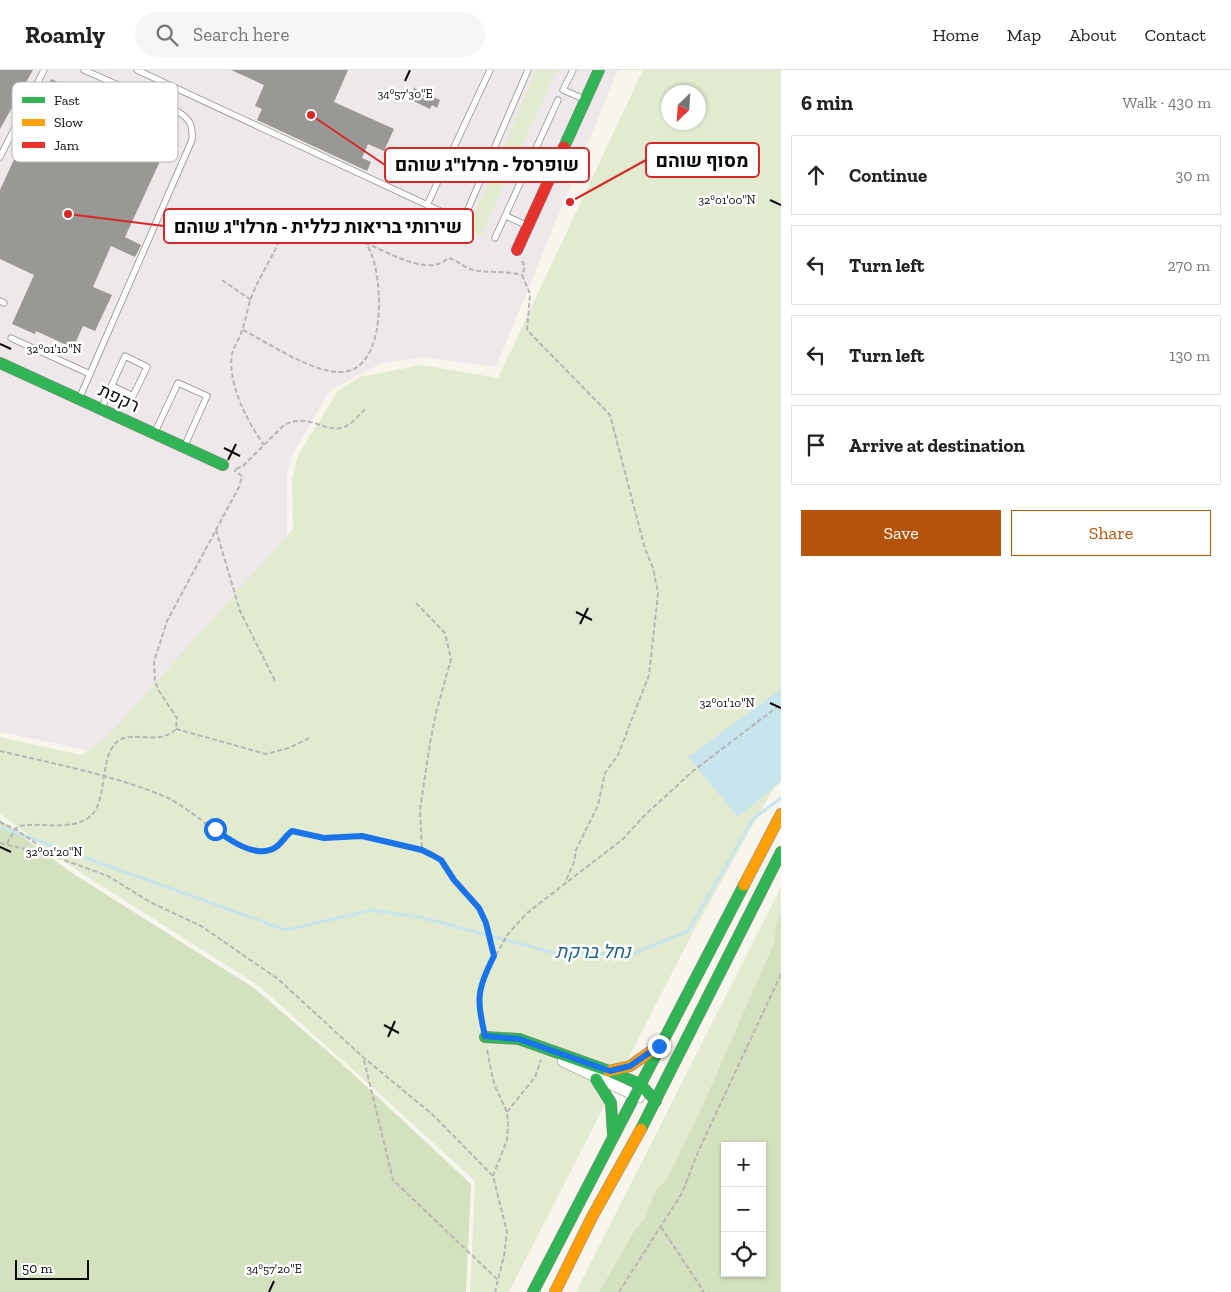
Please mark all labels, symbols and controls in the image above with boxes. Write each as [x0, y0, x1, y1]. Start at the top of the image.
search box [135, 12, 485, 57]
text: Roamly [25, 20, 105, 49]
icon: search [153, 21, 181, 49]
text: Search here [193, 23, 289, 46]
text: Home [932, 24, 979, 46]
text: Map [1007, 24, 1041, 46]
text: About [1069, 24, 1116, 46]
text: Contact [1144, 24, 1206, 46]
legend [12, 82, 178, 162]
north arrow [661, 85, 706, 130]
text: 34°57'30"E [377, 87, 433, 101]
text: 6 min [801, 90, 853, 115]
text: Fast [54, 92, 81, 109]
text: Walk · 430 m [1123, 93, 1211, 112]
text: Slow [54, 114, 83, 131]
text: Jam [54, 137, 79, 154]
callout: מסוף שוהם [646, 143, 759, 177]
callout: שופרסל - מרלו"ג שוהם [385, 148, 589, 182]
text: מסוף שוהם [656, 149, 749, 172]
text: שופרסל - מרלו"ג שוהם [395, 153, 579, 176]
icon: ahead [802, 161, 830, 189]
text: Continue [849, 164, 927, 187]
text: 30 m [1176, 166, 1210, 185]
text: 32°01'00"N [698, 193, 756, 207]
callout: שירותי בריאות כללית - מרלו"ג שוהם [164, 209, 473, 243]
text: שירותי בריאות כללית - מרלו"ג שוהם [174, 215, 462, 238]
icon: left [802, 251, 830, 279]
text: Turn left [849, 254, 924, 277]
text: 270 m [1168, 256, 1210, 275]
icon: left [802, 341, 830, 369]
text: 32°01'10"N [26, 342, 82, 356]
text: Turn left [849, 344, 924, 367]
text: 130 m [1169, 346, 1210, 365]
street label: רקפת [95, 379, 143, 417]
icon: arrive [802, 431, 830, 459]
text: Arrive at destination [849, 434, 1025, 457]
button: Save [801, 510, 1001, 556]
button: Share [1011, 510, 1211, 556]
text: 32°01'10"N [699, 696, 755, 710]
route start [204, 818, 227, 841]
text: 32°01'20"N [26, 845, 83, 859]
water label: נחל ברקת [555, 940, 632, 963]
route end [648, 1035, 671, 1058]
map controls [721, 1142, 766, 1277]
button: + [721, 1142, 766, 1187]
button: − [721, 1187, 766, 1232]
button: locate [721, 1232, 766, 1277]
scale bar [15, 1257, 89, 1280]
text: 50 m [22, 1260, 53, 1277]
text: 34°57'20"E [246, 1262, 302, 1276]

